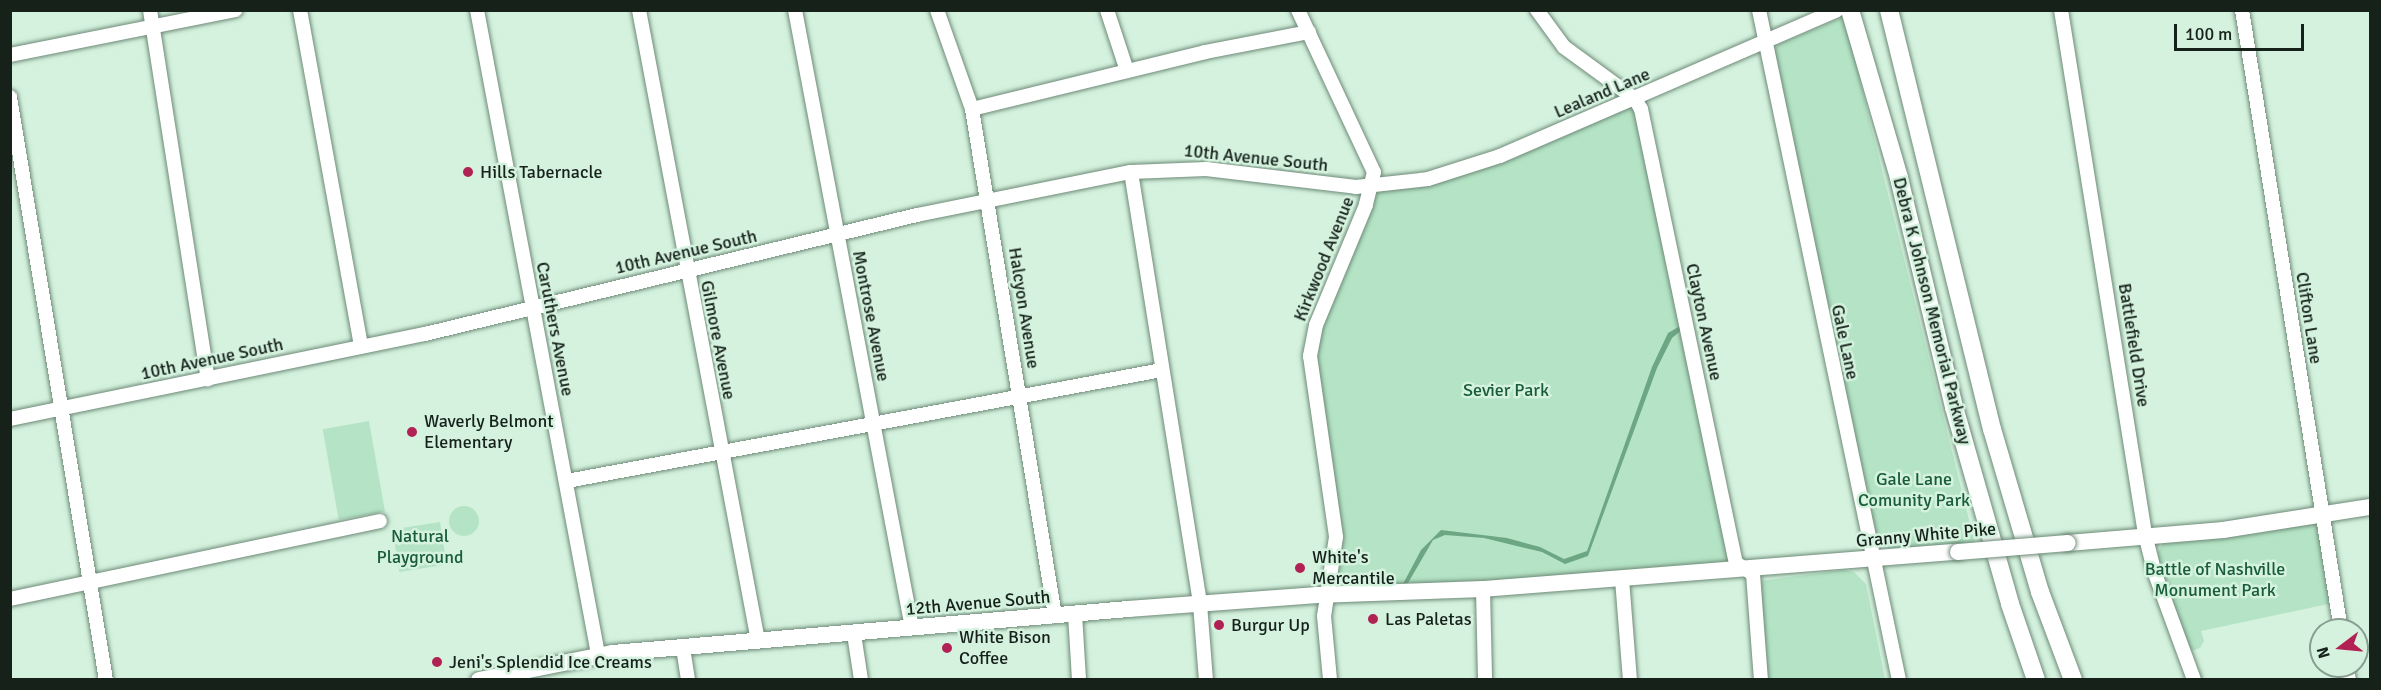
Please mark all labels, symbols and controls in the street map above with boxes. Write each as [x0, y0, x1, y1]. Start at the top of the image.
scale bar [2177, 12, 2308, 50]
text: 100 m [2185, 23, 2232, 45]
street label: Lealand Lane [1551, 63, 1653, 123]
street label: 10th Avenue South [1183, 140, 1329, 176]
place label: Hills Tabernacle [480, 161, 602, 183]
marker: Hills Tabernacle [461, 165, 475, 179]
street label: Debra K Johnson Memorial Parkway [1888, 175, 1976, 447]
street label: Kirkwood Avenue [1289, 194, 1359, 324]
street label: 10th Avenue South [613, 225, 759, 279]
street label: Halcyon Avenue [1004, 246, 1044, 370]
street label: Montrose Avenue [848, 249, 894, 383]
street label: Caruthers Avenue [531, 260, 579, 398]
street label: Clayton Avenue [1681, 261, 1727, 383]
street label: Clifton Lane [2291, 271, 2327, 365]
street label: Gilmore Avenue [696, 279, 740, 401]
street label: Battlefield Drive [2114, 282, 2154, 408]
street label: Gale Lane [1827, 303, 1863, 381]
street label: 10th Avenue South [139, 333, 285, 385]
park label: Sevier Park [1463, 379, 1549, 401]
place label: Waverly Belmont Elementary [424, 411, 554, 454]
marker: Waverly Belmont Elementary [405, 425, 419, 439]
park label: Gale Lane Comunity Park [1858, 469, 1970, 512]
street label: Granny White Pike [1855, 518, 1997, 552]
park label: Natural Playground [376, 526, 464, 568]
place label: White's Mercantile [1312, 547, 1395, 590]
park label: Battle of Nashville Monument Park [2145, 559, 2285, 602]
marker: White's Mercantile [1293, 561, 1307, 575]
street label: 12th Avenue South [905, 586, 1051, 620]
place label: Las Paletas [1385, 608, 1472, 630]
marker: Las Paletas [1366, 612, 1380, 626]
place label: Burgur Up [1231, 614, 1310, 636]
marker: Burgur Up [1212, 618, 1226, 632]
north arrow [2309, 618, 2369, 678]
place label: White Bison Coffee [959, 627, 1051, 670]
marker: White Bison Coffee [940, 641, 954, 655]
text: N [2312, 644, 2335, 661]
place label: Jeni's Splendid Ice Creams [449, 651, 652, 673]
marker: Jeni's Splendid Ice Creams [430, 655, 444, 669]

